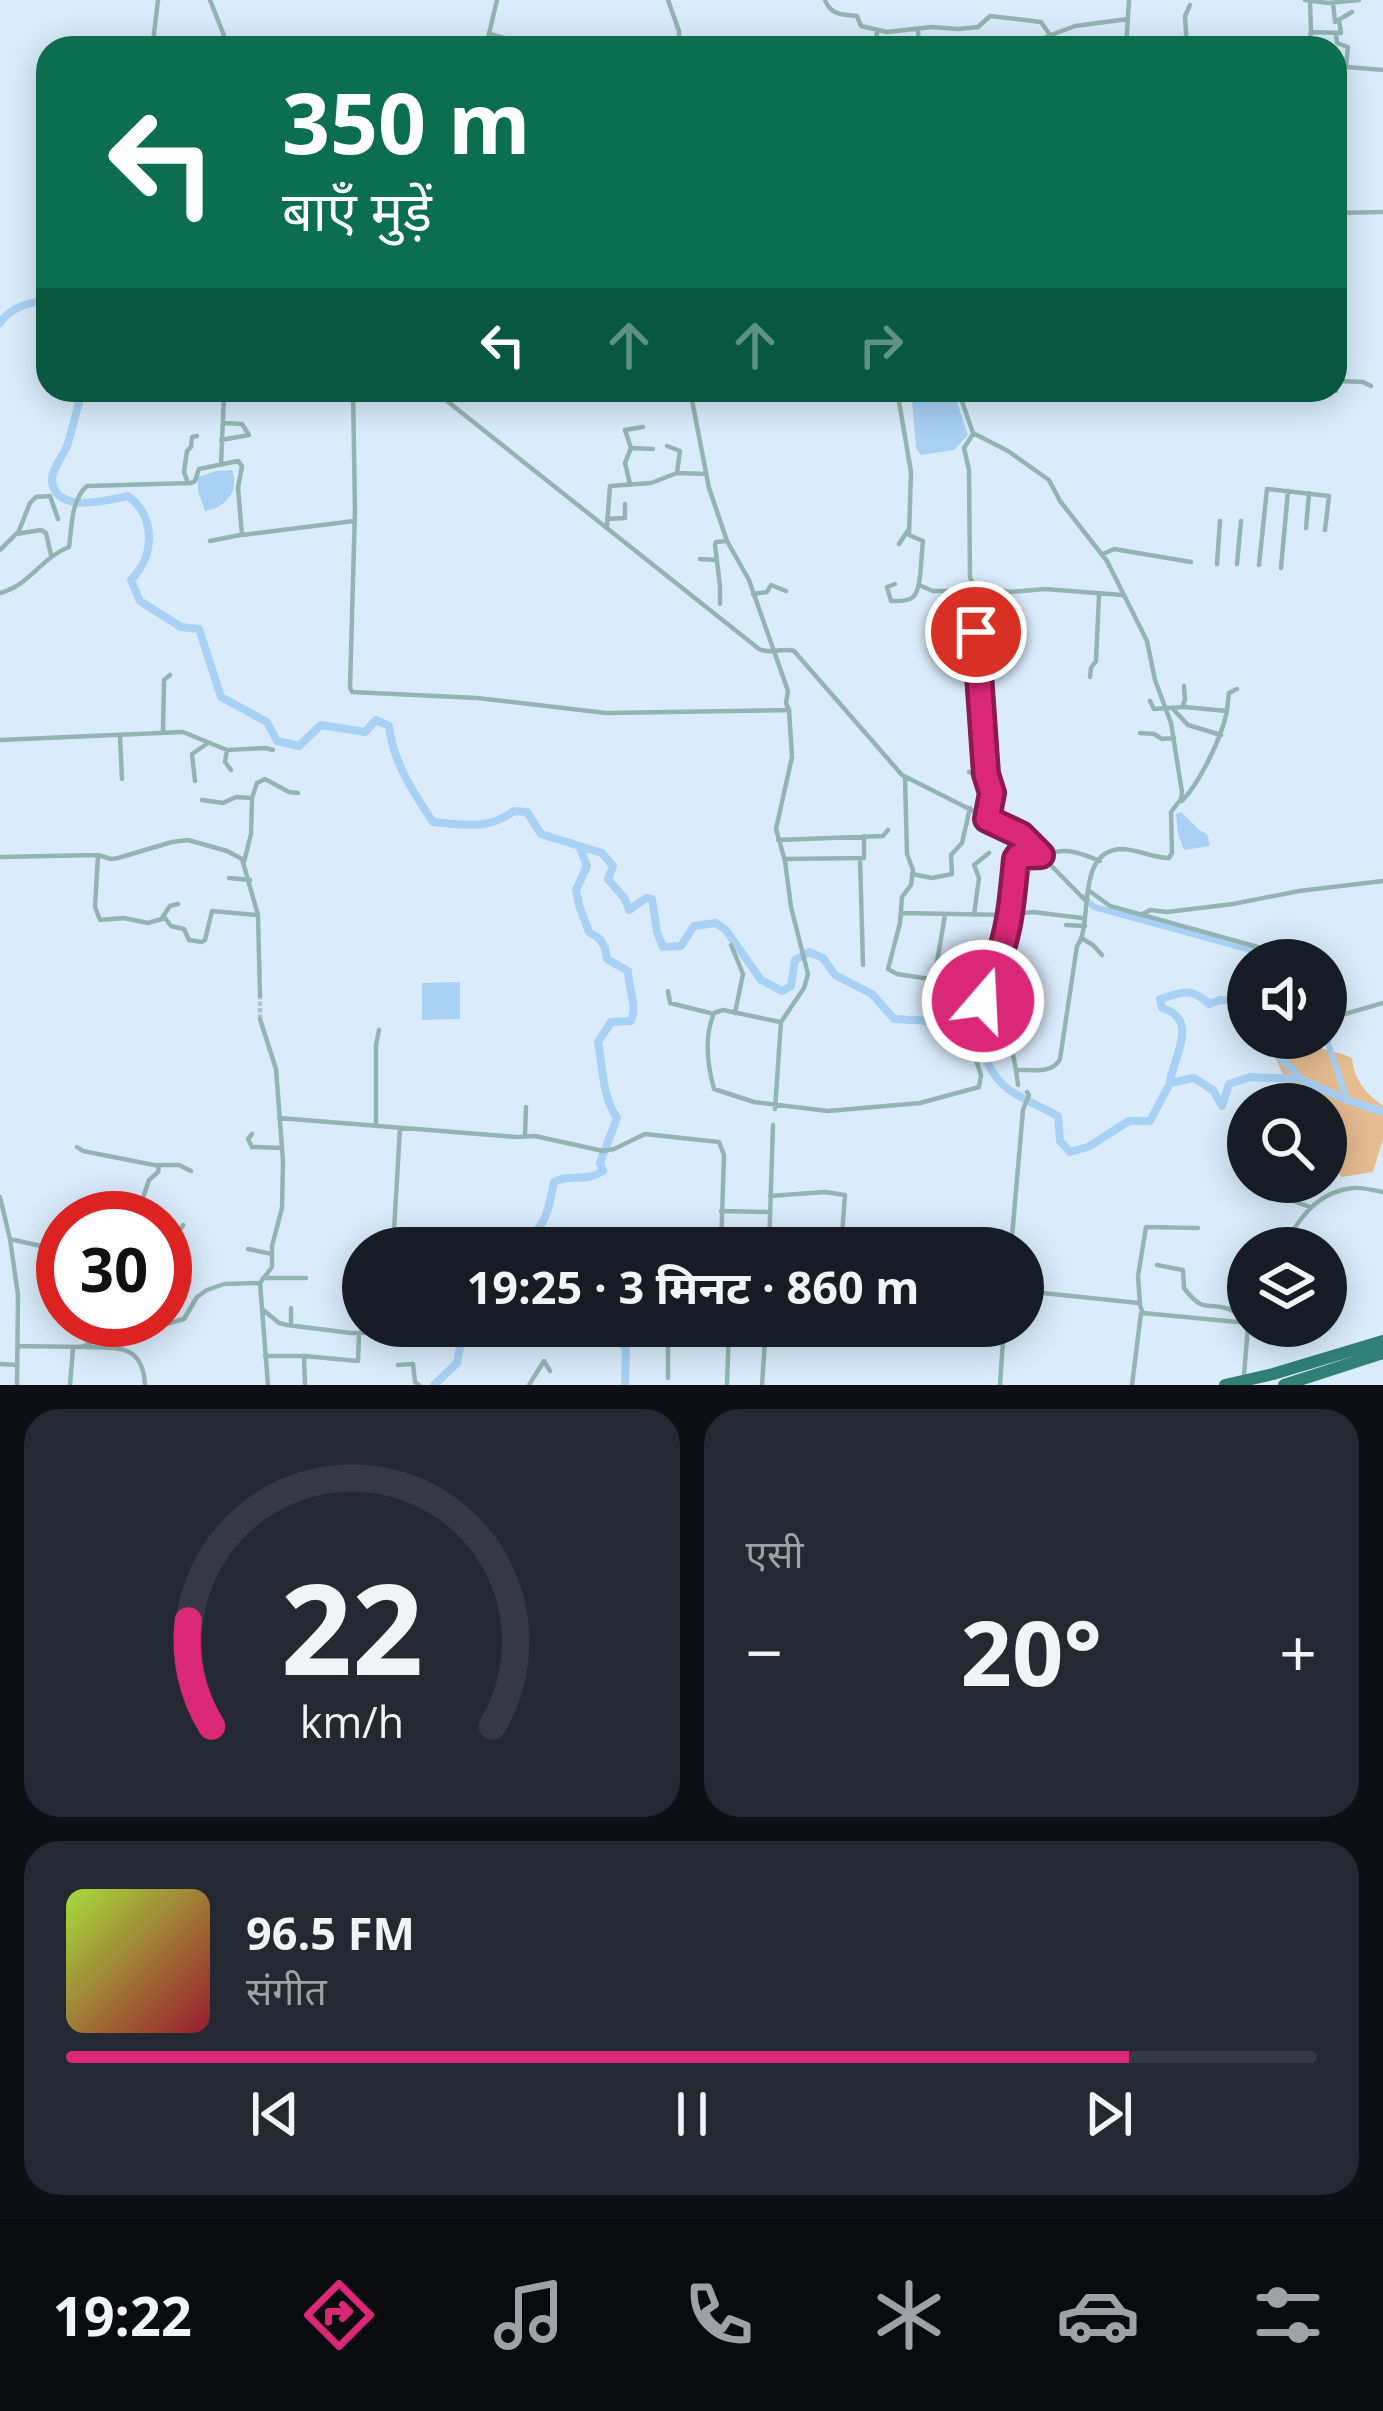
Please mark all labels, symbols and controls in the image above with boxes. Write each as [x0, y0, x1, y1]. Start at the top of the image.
text: 350 m [282, 64, 530, 179]
icon: left [84, 84, 240, 240]
text: बाएँ मुड़ें [282, 173, 432, 247]
icon: left [470, 312, 536, 378]
icon: ahead [596, 312, 662, 378]
icon: ahead [722, 312, 788, 378]
icon: right [848, 312, 914, 378]
pin [925, 581, 1027, 683]
icon: arrive [943, 599, 1009, 665]
position arrow [920, 938, 1046, 1064]
map controls [1227, 939, 1347, 1347]
button: sound [1227, 939, 1347, 1059]
button: search [1227, 1083, 1347, 1203]
speed limit sign: 30 [36, 1191, 192, 1347]
button: layers [1227, 1227, 1347, 1347]
text: 19:25 · 3 मिनट · 860 m [466, 1256, 920, 1317]
text: एसी [746, 1526, 804, 1579]
text: 22 [280, 1542, 423, 1712]
text: 20° [961, 1590, 1102, 1712]
text: − [746, 1606, 783, 1696]
text: + [1279, 1606, 1317, 1696]
text: km/h [300, 1692, 404, 1751]
text: 96.5 FM [246, 1902, 415, 1963]
text: संगीत [246, 1963, 327, 2016]
icon: previous [242, 2081, 308, 2147]
icon: pause [659, 2081, 725, 2147]
icon: next [1076, 2081, 1142, 2147]
icon: directions [297, 2273, 381, 2357]
icon: music [487, 2273, 571, 2357]
icon: phone [677, 2273, 761, 2357]
icon: climate [867, 2273, 951, 2357]
icon: car [1056, 2273, 1140, 2357]
icon: filters [1246, 2273, 1330, 2357]
text: 19:22 [53, 2278, 192, 2352]

